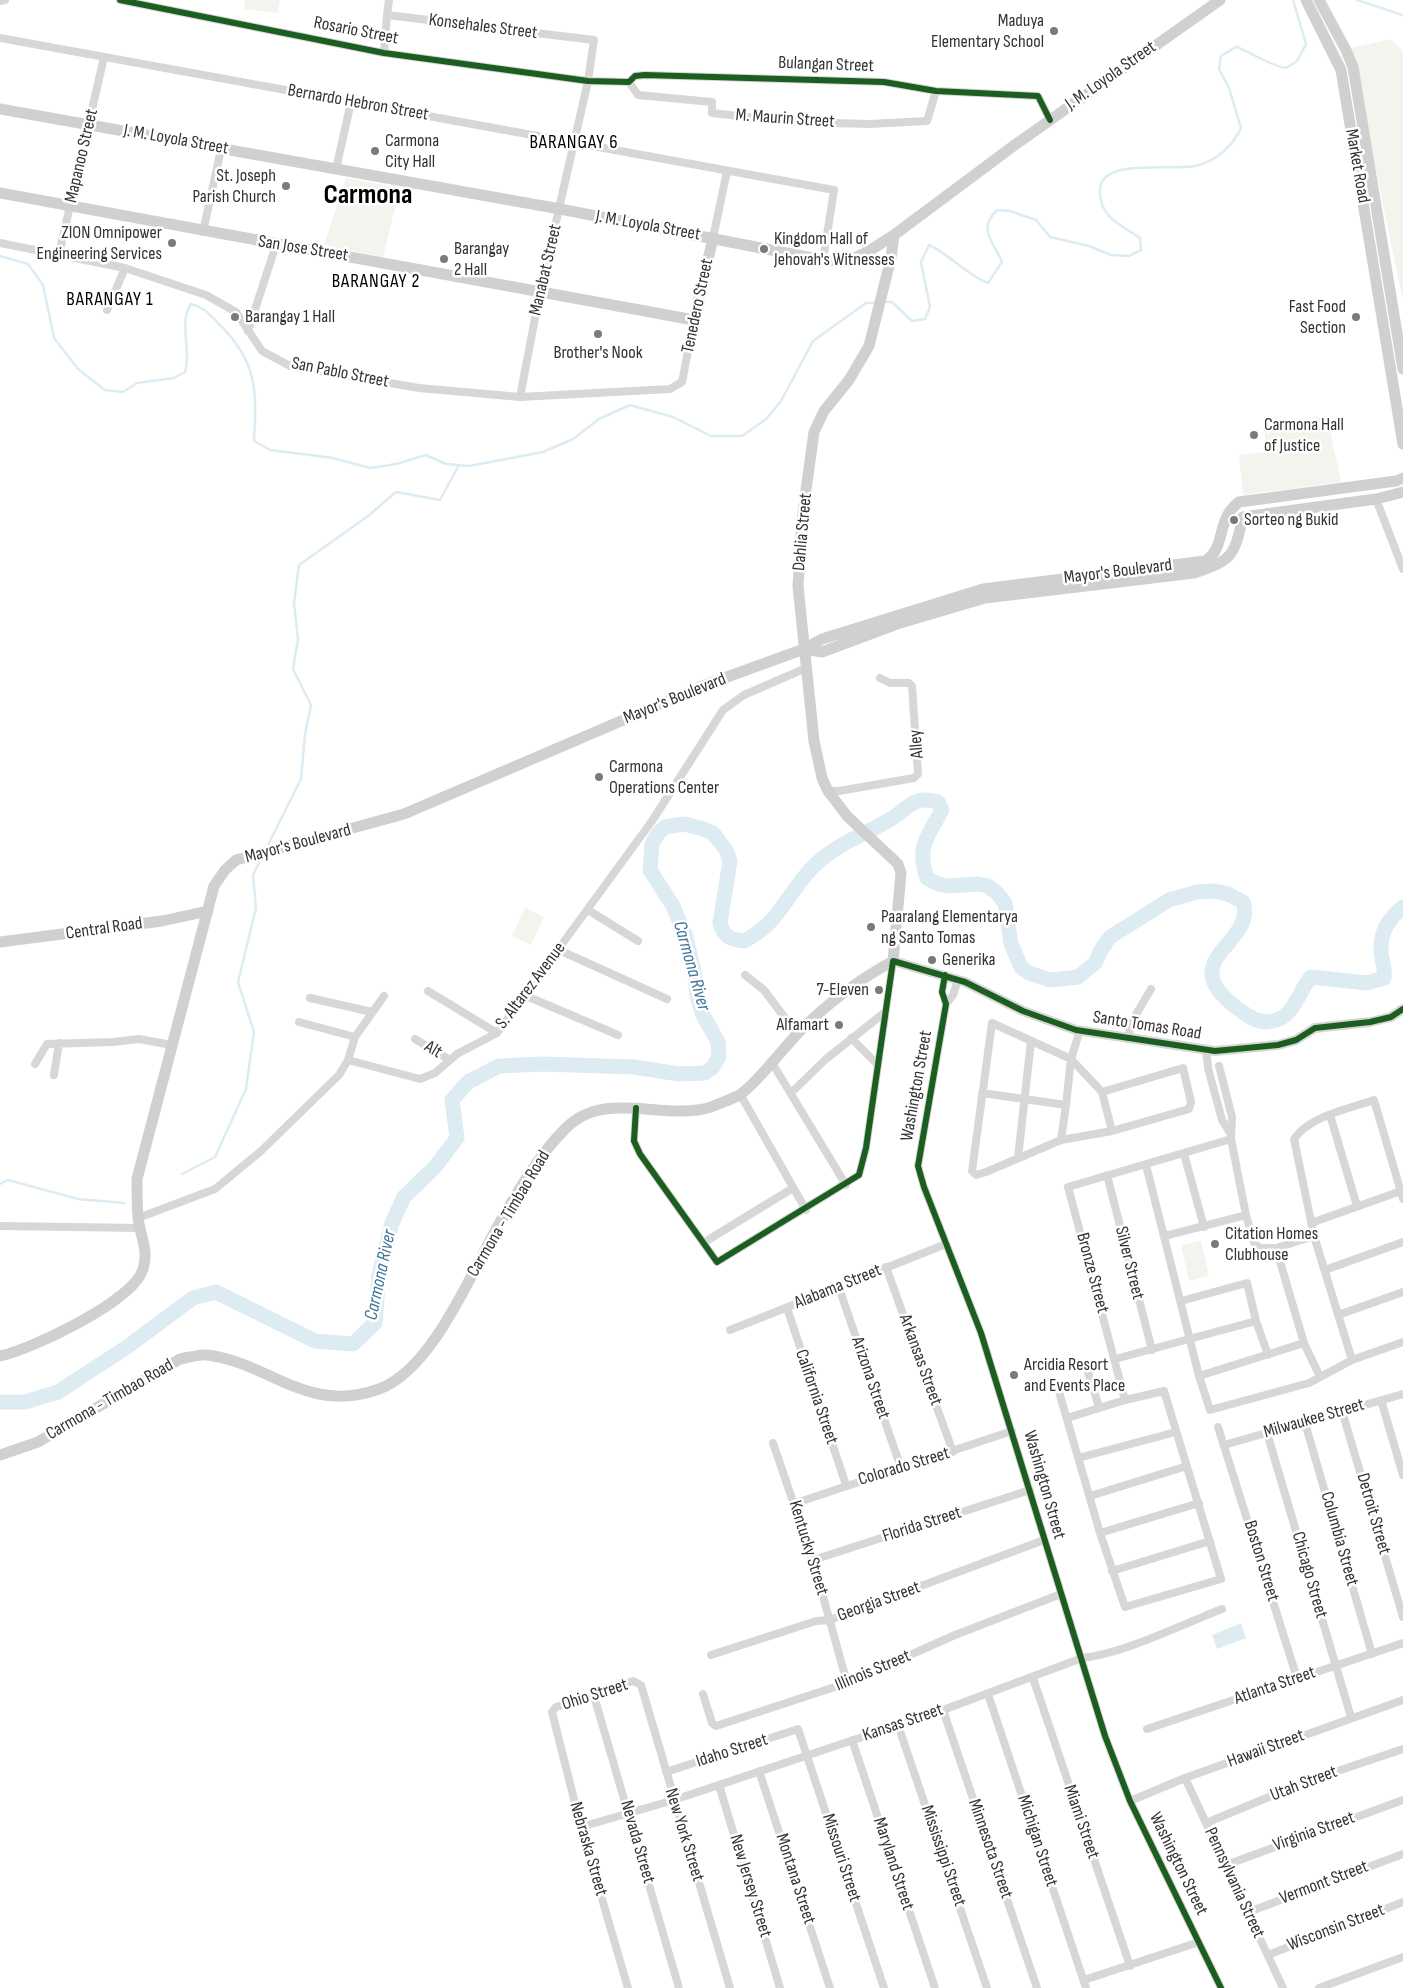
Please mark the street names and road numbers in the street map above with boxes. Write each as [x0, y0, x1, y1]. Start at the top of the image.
street label: Konsehales Street [427, 10, 539, 44]
street label: Rosario Street [312, 12, 400, 50]
street label: J. M. Loyola Street [1061, 37, 1161, 115]
street label: Bulangan Street [778, 53, 874, 77]
street label: Bernardo Hebron Street [286, 80, 430, 126]
street label: M. Maurin Street [735, 105, 835, 133]
street label: Mapanoo Street [61, 107, 103, 205]
street label: J. M. Loyola Street [122, 120, 230, 160]
street label: Market Road [1340, 127, 1374, 205]
street label: J. M. Loyola Street [594, 206, 702, 246]
street label: Manabat Street [525, 222, 567, 318]
street label: San Jose Street [256, 231, 350, 267]
street label: Tenedero Street [677, 257, 719, 355]
street label: San Pablo Street [290, 353, 390, 393]
street label: Dahlia Street [789, 492, 817, 572]
street label: Mayor's Boulevard [1063, 555, 1173, 589]
street label: Mayor's Boulevard [621, 669, 729, 729]
street label: Alley [905, 729, 929, 759]
street label: Mayor's Boulevard [243, 820, 353, 868]
street label: Central Road [64, 913, 144, 945]
street label: S. Altarez Avenue [491, 938, 571, 1034]
street label: Santo Tomas Road [1091, 1007, 1203, 1045]
street label: Washington Street [897, 1029, 937, 1143]
street label: Alt [420, 1036, 446, 1064]
street label: Carmona - Timbao Road [463, 1147, 555, 1281]
street label: Silver Street [1110, 1224, 1148, 1302]
street label: Bronze Street [1071, 1230, 1113, 1316]
street label: Alabama Street [791, 1260, 885, 1314]
street label: Arkansas Street [894, 1312, 946, 1408]
street label: Arizona Street [846, 1334, 894, 1422]
street label: California Street [790, 1347, 842, 1447]
street label: Carmona - Timbao Road [42, 1355, 178, 1445]
street label: Milwaukee Street [1261, 1394, 1367, 1444]
street label: Washington Street [1018, 1428, 1070, 1542]
street label: Colorado Street [856, 1443, 952, 1491]
street label: Detroit Street [1351, 1471, 1395, 1557]
street label: Columbia Street [1315, 1489, 1363, 1589]
street label: Kentucky Street [783, 1498, 833, 1598]
street label: Florida Street [880, 1502, 964, 1548]
street label: Boston Street [1238, 1518, 1284, 1604]
street label: Chicago Street [1286, 1529, 1332, 1621]
street label: Georgia Street [835, 1577, 923, 1627]
street label: Illinois Street [832, 1645, 914, 1697]
street label: Atlanta Street [1232, 1662, 1318, 1710]
street label: Ohio Street [559, 1674, 631, 1716]
street label: Kansas Street [860, 1699, 946, 1747]
street label: Hawaii Street [1225, 1725, 1307, 1773]
street label: Idaho Street [693, 1729, 771, 1773]
street label: Utah Street [1268, 1761, 1340, 1807]
street label: Miami Street [1058, 1782, 1104, 1862]
street label: New York Street [660, 1786, 708, 1884]
street label: Michigan Street [1012, 1793, 1062, 1889]
street label: Minnesota Street [963, 1796, 1017, 1902]
street label: Nevada Street [615, 1798, 659, 1886]
street label: Nebraska Street [564, 1799, 612, 1899]
street label: Mississippi Street [916, 1803, 970, 1909]
street label: Virginia Street [1270, 1807, 1358, 1857]
street label: Washington Street [1144, 1809, 1212, 1919]
street label: Missouri Street [817, 1811, 865, 1905]
street label: Maryland Street [868, 1815, 918, 1913]
street label: Pennsylvania Street [1199, 1824, 1269, 1942]
street label: Montana Street [770, 1831, 820, 1927]
street label: New Jersey Street [724, 1832, 776, 1940]
street label: Vermont Street [1277, 1856, 1371, 1910]
street label: Wisconsin Street [1284, 1900, 1388, 1956]

